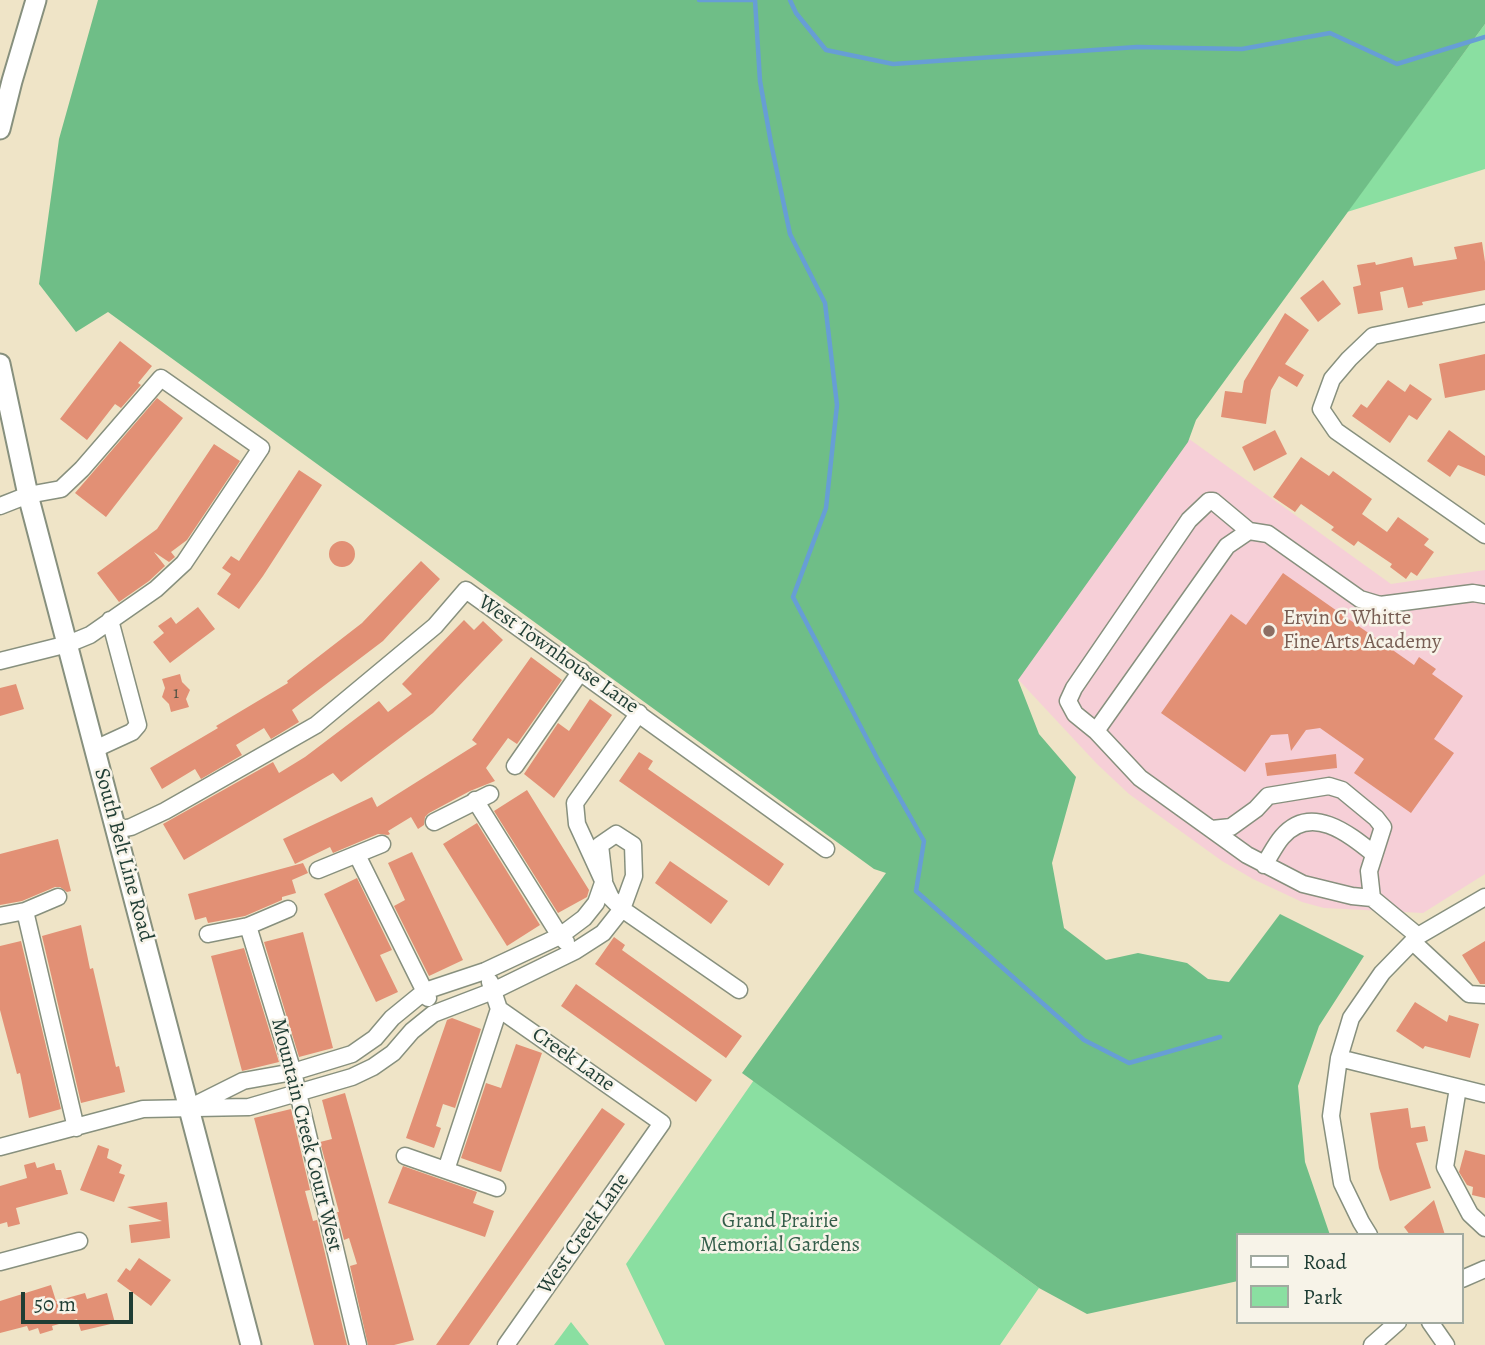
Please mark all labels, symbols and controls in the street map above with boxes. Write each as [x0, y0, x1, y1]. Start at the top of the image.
street label: West Townhouse Lane [473, 590, 643, 720]
place label: Ervin C Whitte Fine Arts Academy [1283, 606, 1441, 656]
marker: Ervin C Whitte Fine Arts Academy [1261, 623, 1277, 639]
house number: 1 [173, 683, 179, 705]
street label: South Belt Line Road [88, 766, 158, 944]
street label: Mountain Creek Court West [265, 1016, 347, 1254]
street label: Creek Lane [527, 1022, 619, 1098]
street label: West Creek Lane [533, 1169, 635, 1299]
park label: Grand Prairie Memorial Gardens [700, 1209, 860, 1259]
legend [1236, 1233, 1464, 1324]
text: Road [1303, 1248, 1347, 1276]
scale bar [24, 1278, 136, 1322]
text: Park [1303, 1283, 1342, 1311]
text: 50 m [34, 1290, 76, 1318]

